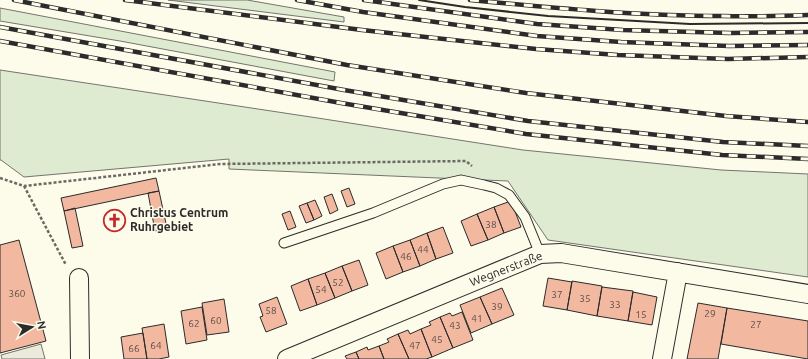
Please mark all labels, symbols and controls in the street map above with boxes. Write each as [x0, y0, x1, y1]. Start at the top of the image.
place label: Christus Centrum Ruhrgebiet [130, 206, 228, 233]
church icon: Christus Centrum Ruhrgebiet [102, 207, 128, 233]
house number: 38 [485, 219, 497, 230]
house number: 44 [417, 244, 429, 255]
street label: Wegnerstraße [468, 249, 544, 288]
house number: 46 [400, 251, 412, 262]
house number: 52 [332, 277, 344, 288]
house number: 54 [315, 284, 327, 295]
house number: 360 [9, 288, 26, 299]
house number: 37 [551, 289, 563, 300]
house number: 35 [579, 293, 591, 304]
house number: 33 [609, 299, 621, 310]
house number: 39 [491, 301, 503, 312]
house number: 58 [265, 305, 277, 316]
north arrow [12, 307, 52, 347]
house number: 29 [704, 308, 716, 319]
house number: 15 [635, 309, 647, 320]
house number: 41 [471, 313, 483, 324]
house number: 60 [210, 315, 222, 326]
house number: 62 [188, 318, 200, 329]
house number: 27 [750, 319, 762, 330]
text: N [35, 320, 48, 330]
house number: 43 [449, 320, 461, 331]
house number: 45 [431, 334, 443, 345]
house number: 64 [150, 340, 162, 351]
house number: 47 [409, 340, 421, 351]
house number: 66 [128, 343, 140, 354]

